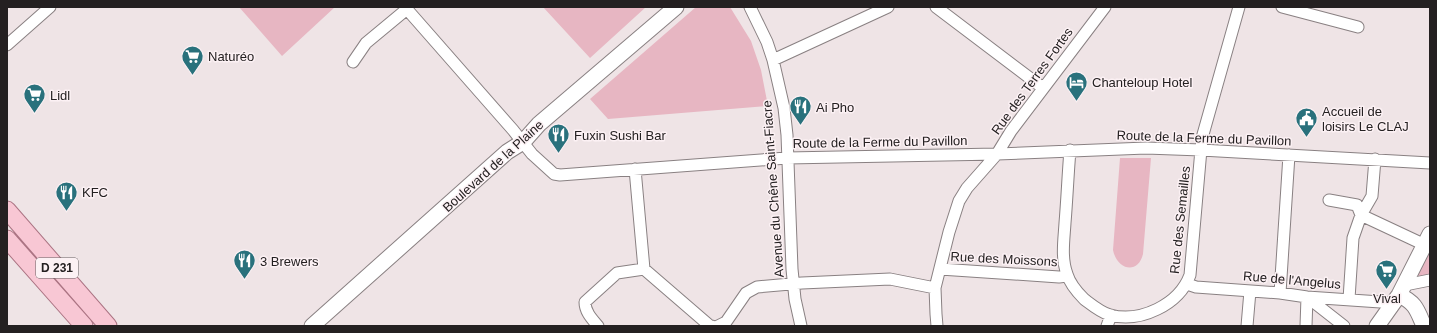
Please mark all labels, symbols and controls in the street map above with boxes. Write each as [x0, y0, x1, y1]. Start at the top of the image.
street label: Rue des Terres Fortes [988, 24, 1076, 137]
supermarket icon: Naturéo [179, 43, 205, 76]
place label: Naturéo [208, 49, 254, 64]
hotel icon: Chanteloup Hotel [1064, 69, 1090, 102]
place label: Chanteloup Hotel [1092, 75, 1193, 90]
supermarket icon: Lidl [22, 82, 48, 115]
place label: Lidl [50, 88, 70, 103]
restaurant icon: Ai Pho [788, 94, 814, 127]
street label: Avenue du Chêne Saint-Fiacre [759, 100, 787, 278]
place label: Ai Pho [816, 100, 854, 115]
place label: Accueil de loisirs Le CLAJ [1322, 104, 1409, 134]
public building icon: Accueil de loisirs Le CLAJ [1294, 105, 1320, 138]
street label: Boulevard de la Plaine [440, 117, 546, 215]
restaurant icon: Fuxin Sushi Bar [546, 122, 572, 155]
street label: Route de la Ferme du Pavillon [1116, 127, 1292, 149]
place label: Fuxin Sushi Bar [574, 128, 666, 143]
street label: Route de la Ferme du Pavillon [792, 133, 968, 151]
street label: Rue des Semailles [1167, 165, 1193, 275]
restaurant icon: KFC [53, 179, 79, 212]
place label: KFC [82, 185, 108, 200]
restaurant icon: 3 Brewers [231, 248, 257, 281]
street label: Rue des Moissons [950, 249, 1058, 269]
place label: 3 Brewers [260, 254, 319, 269]
supermarket icon: Vival [1374, 257, 1400, 290]
road number: D 231 [36, 258, 78, 278]
street label: Rue de l'Angelus [1243, 268, 1342, 292]
place label: Vival [1373, 291, 1401, 306]

